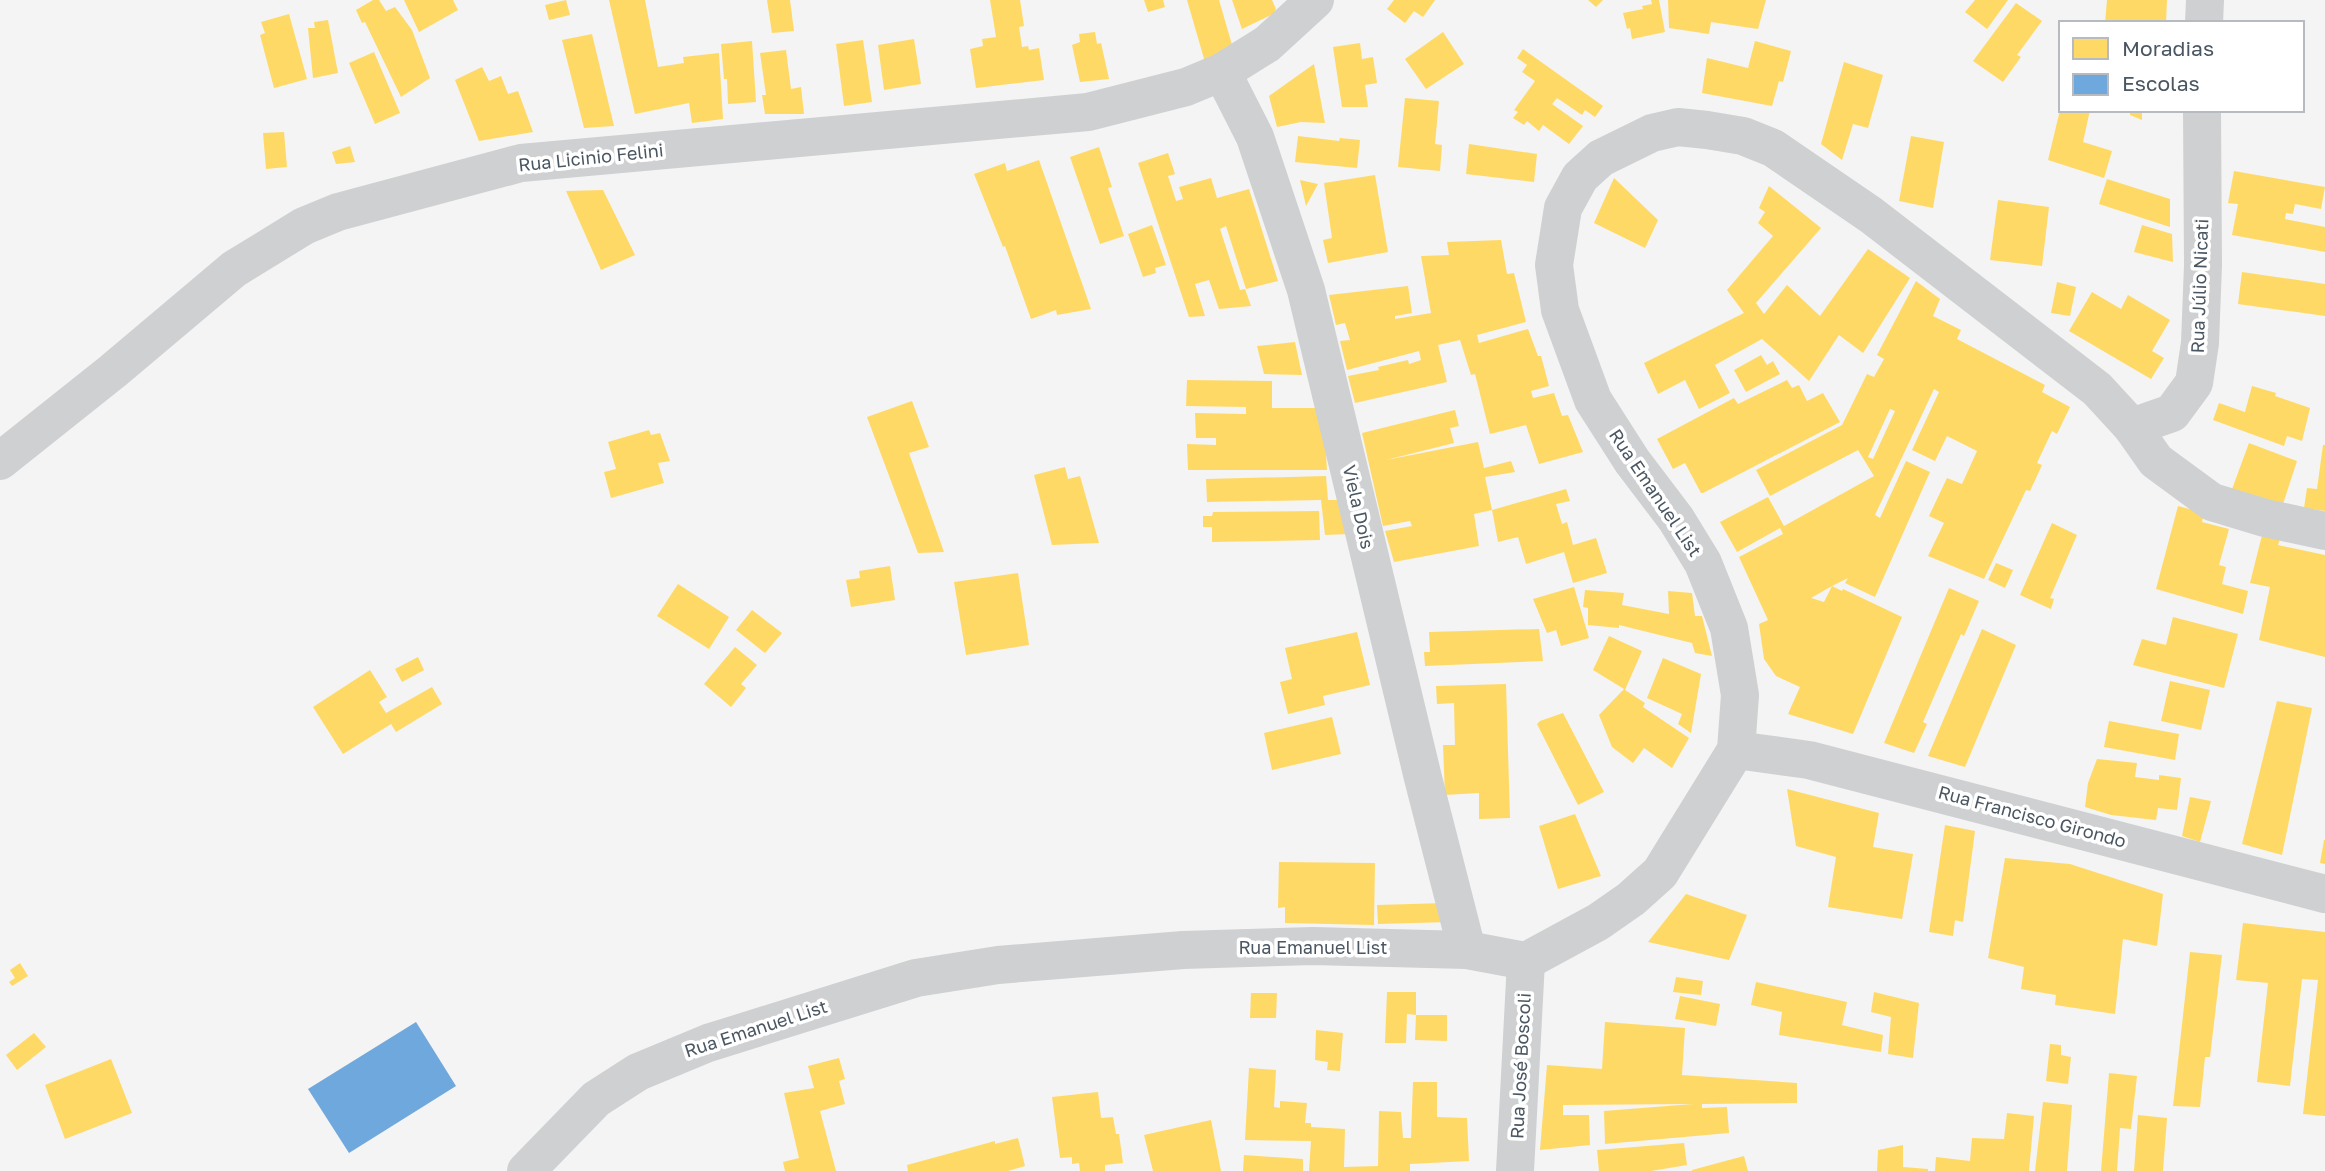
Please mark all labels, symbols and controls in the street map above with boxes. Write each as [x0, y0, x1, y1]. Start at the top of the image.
legend [2059, 21, 2304, 112]
text: Moradias [2122, 35, 2214, 61]
text: Escolas [2122, 70, 2200, 96]
street label: Rua Licinio Felini [517, 138, 665, 176]
street label: Rua Júlio Nicati [2186, 218, 2212, 354]
street label: Rua Emanuel List [1605, 425, 1707, 560]
street label: Viela Dois [1339, 463, 1379, 551]
street label: Rua Francisco Girondo [1936, 780, 2129, 852]
street label: Rua Emanuel List [1238, 936, 1388, 958]
street label: Rua José Boscoli [1505, 992, 1535, 1140]
street label: Rua Emanuel List [681, 995, 830, 1062]

